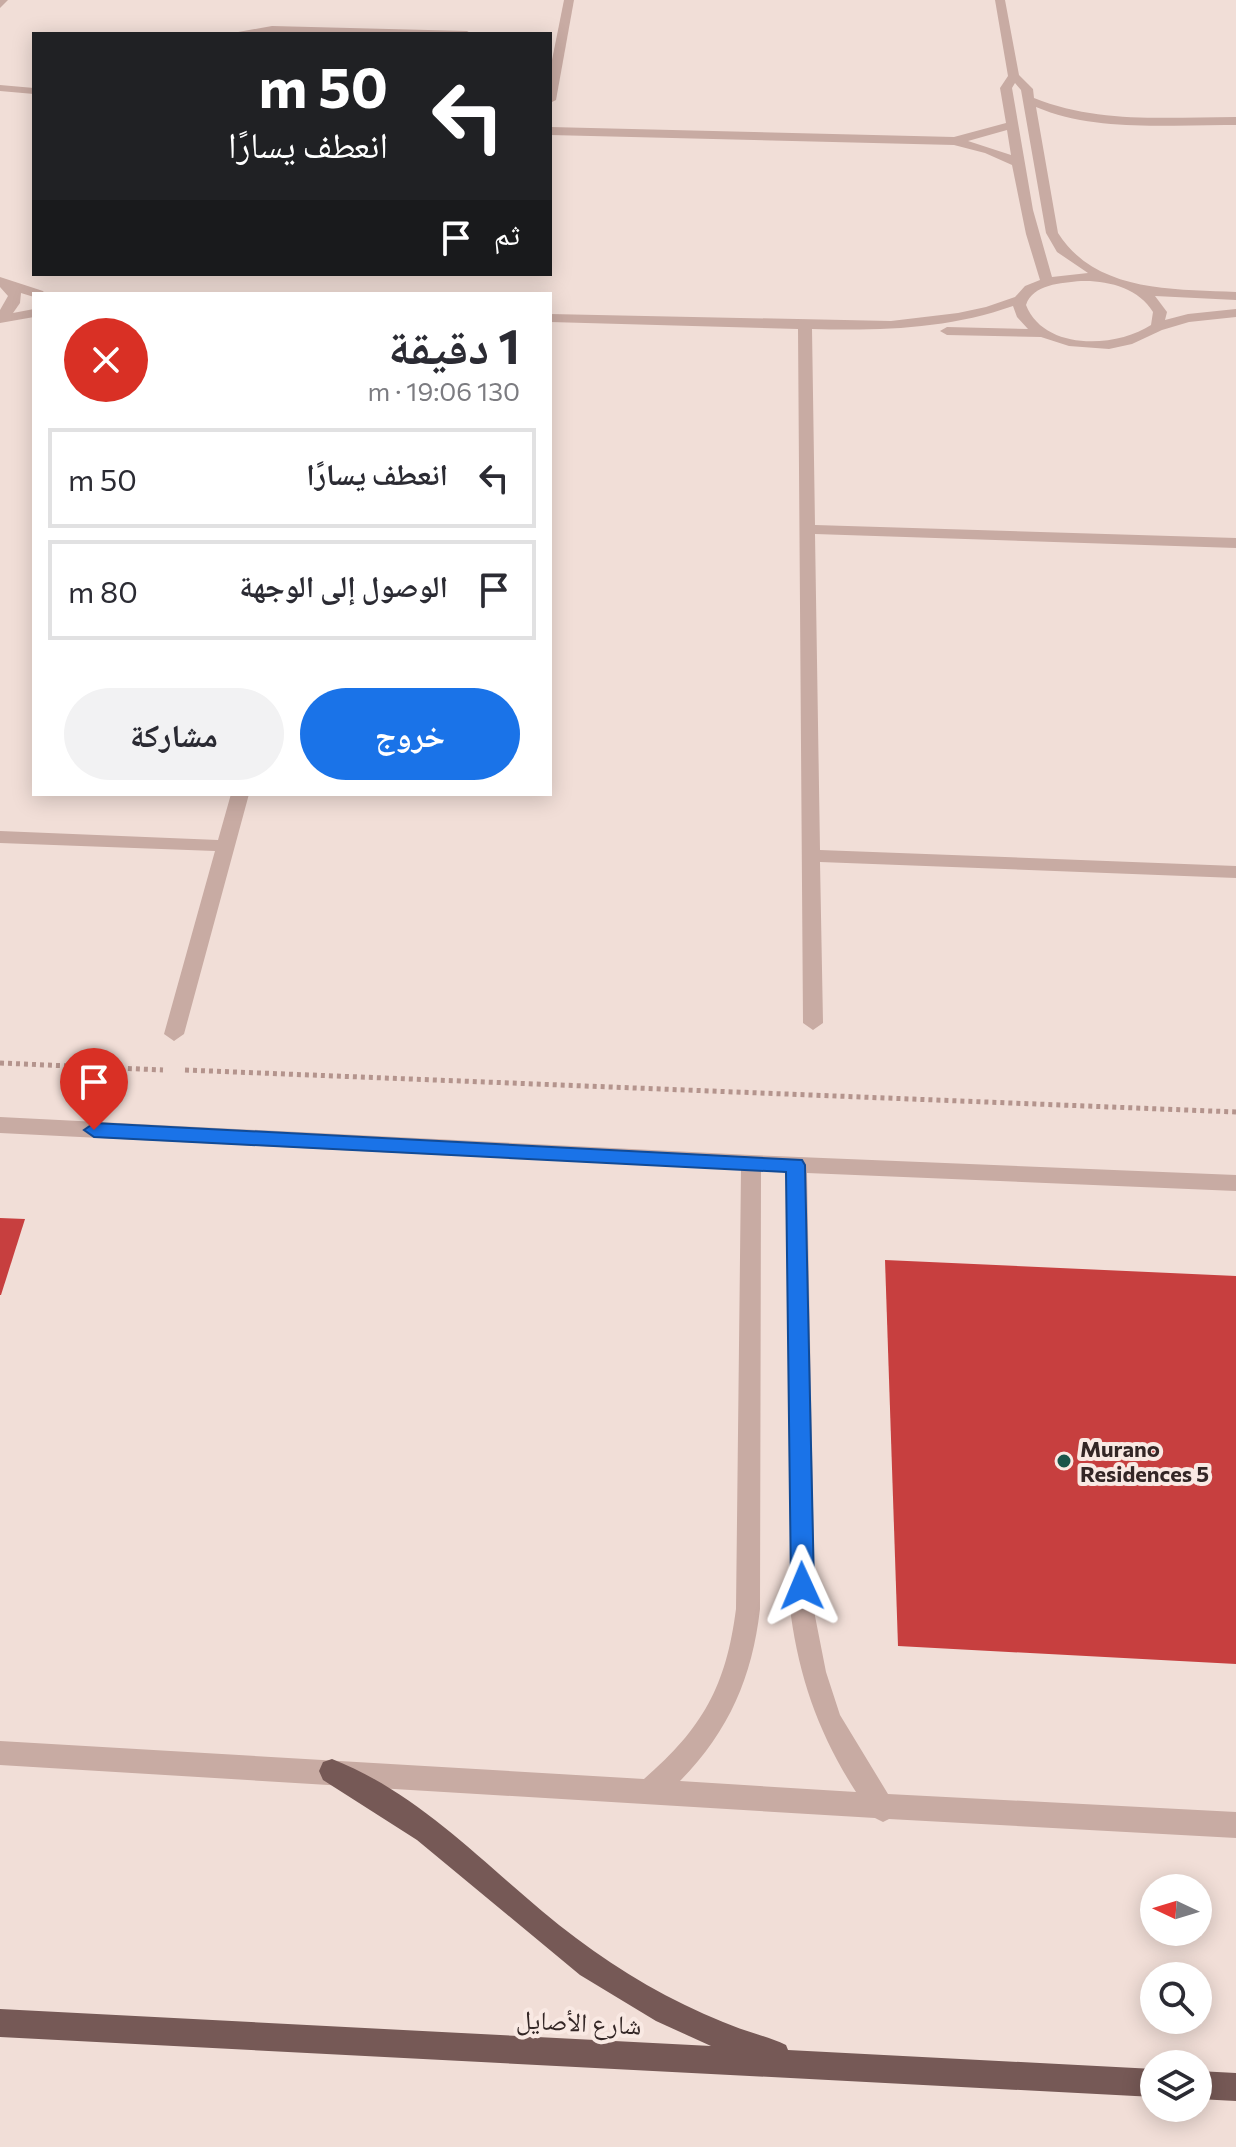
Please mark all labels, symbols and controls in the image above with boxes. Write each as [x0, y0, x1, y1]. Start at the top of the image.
text: 50 m [259, 51, 388, 120]
icon: left [416, 64, 520, 168]
text: انعطف يسارًا [228, 121, 388, 165]
text: ثم [494, 214, 520, 251]
icon: arrive [434, 216, 478, 260]
text: 1 دقيقة [388, 315, 520, 374]
button: close [64, 318, 148, 402]
text: 130 m · 19:06 [368, 375, 520, 406]
text: انعطف يسارًا [306, 454, 448, 491]
icon: left [472, 456, 516, 500]
text: 50 m [68, 460, 137, 497]
text: الوصول إلى الوجهة [239, 566, 448, 603]
icon: arrive [472, 568, 516, 612]
text: 80 m [68, 572, 138, 609]
button: مشاركة [64, 688, 284, 780]
button: خروج [300, 688, 520, 780]
pin [60, 1048, 128, 1130]
icon: arrive [72, 1060, 116, 1104]
place label: Murano Residences 5 [1080, 1435, 1209, 1487]
marker: Murano Residences 5 [1055, 1452, 1073, 1470]
position arrow [760, 1544, 844, 1628]
north arrow [1140, 1874, 1212, 1946]
map controls [1140, 1874, 1212, 2122]
button: search [1140, 1962, 1212, 2034]
street label: شارع الأصايل [515, 2002, 642, 2042]
button: layers [1140, 2050, 1212, 2122]

